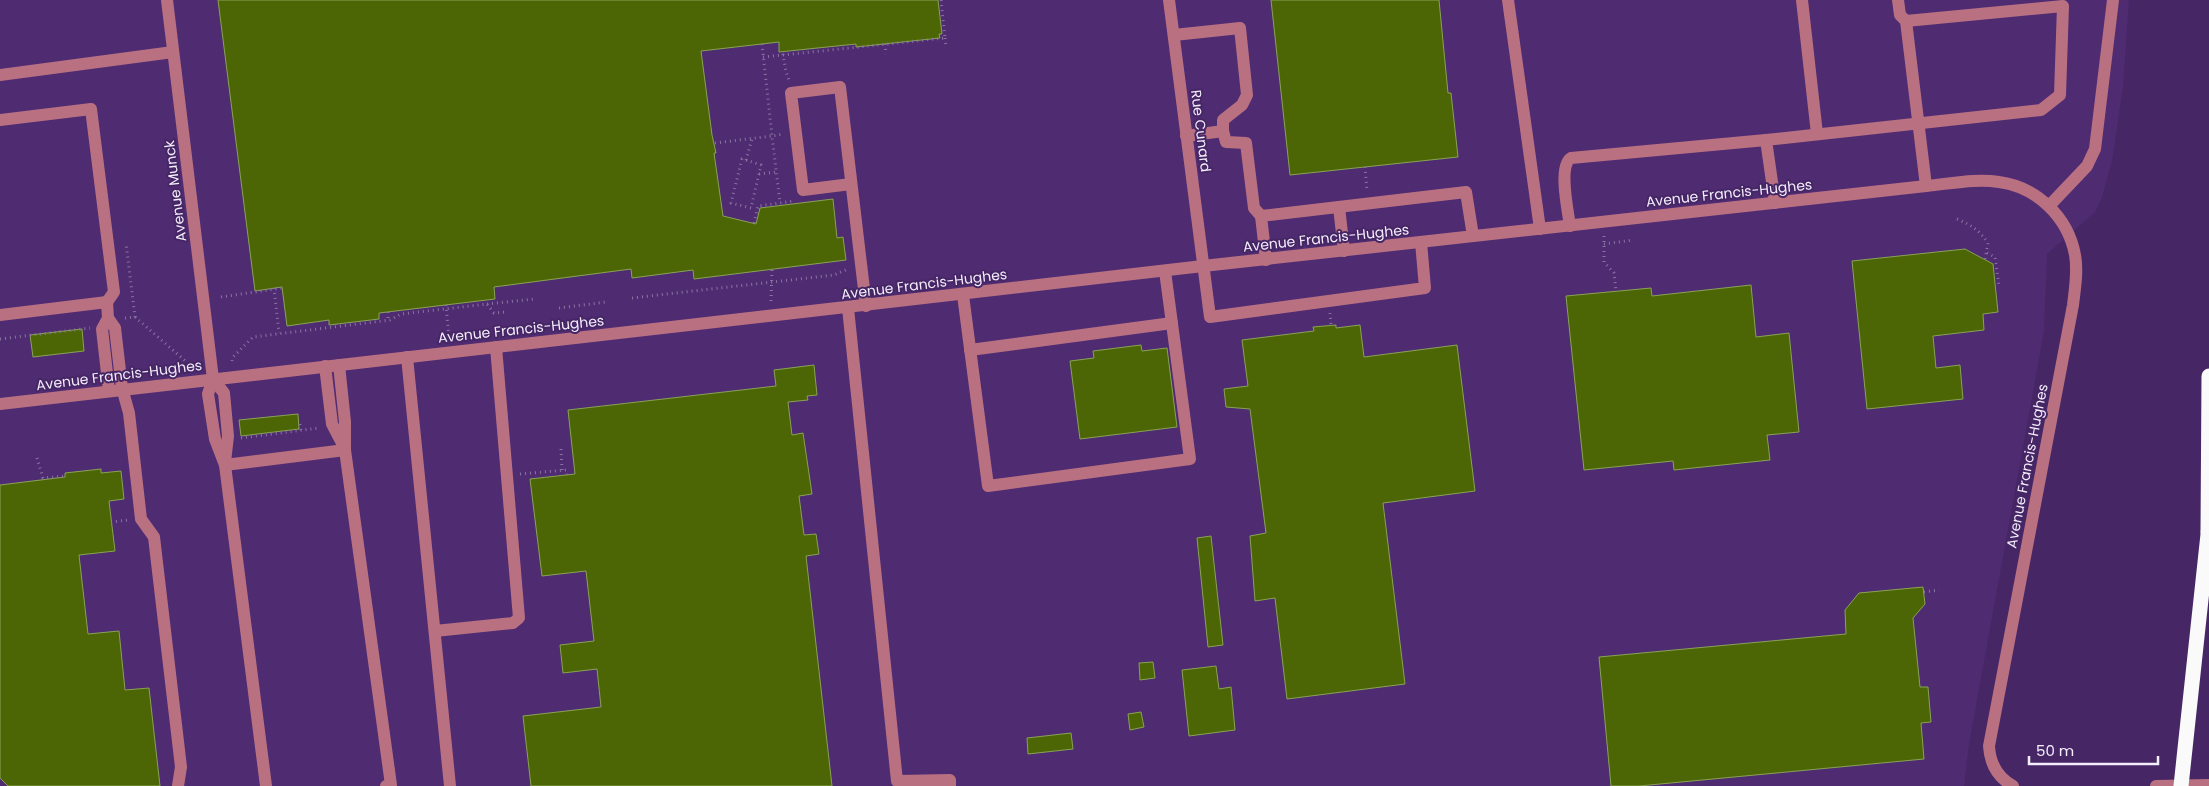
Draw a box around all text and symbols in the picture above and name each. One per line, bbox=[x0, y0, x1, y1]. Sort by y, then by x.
street label: Rue Cunard bbox=[1186, 89, 1216, 173]
street label: Avenue Munck bbox=[159, 138, 191, 243]
street label: Avenue Francis-Hughes bbox=[1645, 174, 1813, 212]
street label: Avenue Francis-Hughes bbox=[1242, 219, 1410, 257]
street label: Avenue Francis-Hughes bbox=[840, 264, 1008, 304]
street label: Avenue Francis-Hughes bbox=[437, 310, 605, 348]
street label: Avenue Francis-Hughes bbox=[35, 355, 203, 395]
street label: Avenue Francis-Hughes bbox=[2001, 382, 2053, 550]
scale bar bbox=[2029, 734, 2158, 766]
text: 50 m bbox=[2036, 740, 2074, 761]

